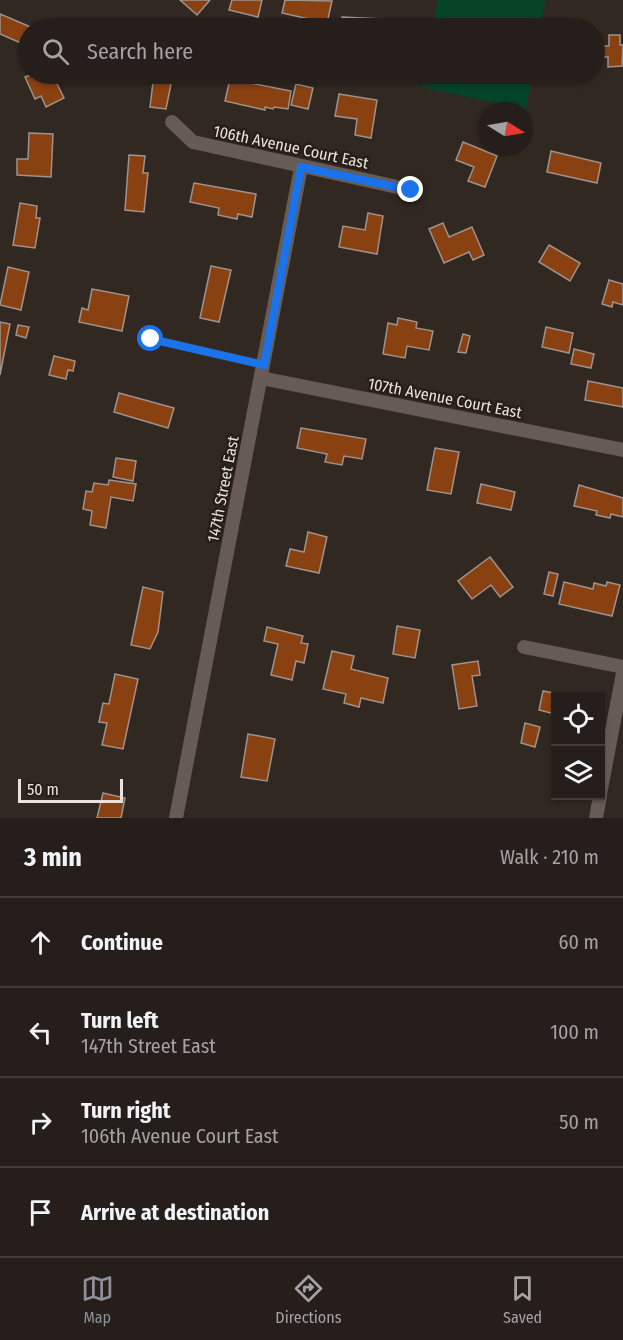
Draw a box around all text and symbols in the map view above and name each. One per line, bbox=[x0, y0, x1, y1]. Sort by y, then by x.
search box bbox=[18, 18, 605, 84]
icon: search bbox=[39, 35, 72, 68]
text: Search here bbox=[87, 38, 193, 65]
north arrow bbox=[479, 102, 533, 156]
street label: 106th Avenue Court East bbox=[212, 121, 371, 173]
route end bbox=[397, 176, 423, 202]
route start bbox=[137, 325, 163, 351]
street label: 107th Avenue Court East bbox=[366, 374, 524, 422]
street label: 147th Street East bbox=[203, 434, 243, 544]
map controls bbox=[551, 692, 605, 800]
button: locate bbox=[551, 692, 605, 746]
button: layers bbox=[551, 746, 605, 800]
scale bar bbox=[18, 776, 123, 804]
text: 50 m bbox=[27, 780, 59, 799]
text: 3 min bbox=[24, 842, 82, 873]
text: Walk · 210 m bbox=[500, 845, 599, 869]
icon: ahead bbox=[24, 926, 57, 959]
text: Continue bbox=[81, 929, 163, 956]
text: 60 m bbox=[559, 930, 599, 954]
text: Turn left bbox=[81, 1007, 159, 1034]
icon: left bbox=[24, 1016, 57, 1049]
text: 100 m bbox=[550, 1020, 599, 1044]
text: 147th Street East bbox=[81, 1034, 216, 1058]
text: Turn right bbox=[81, 1097, 170, 1124]
icon: right bbox=[24, 1106, 57, 1139]
text: 50 m bbox=[559, 1110, 599, 1134]
text: 106th Avenue Court East bbox=[81, 1124, 279, 1148]
icon: arrive bbox=[24, 1196, 57, 1229]
text: Arrive at destination bbox=[81, 1199, 269, 1226]
tab: Map bbox=[81, 1272, 114, 1327]
tab: Directions bbox=[275, 1272, 342, 1327]
tab: Saved bbox=[503, 1272, 542, 1327]

